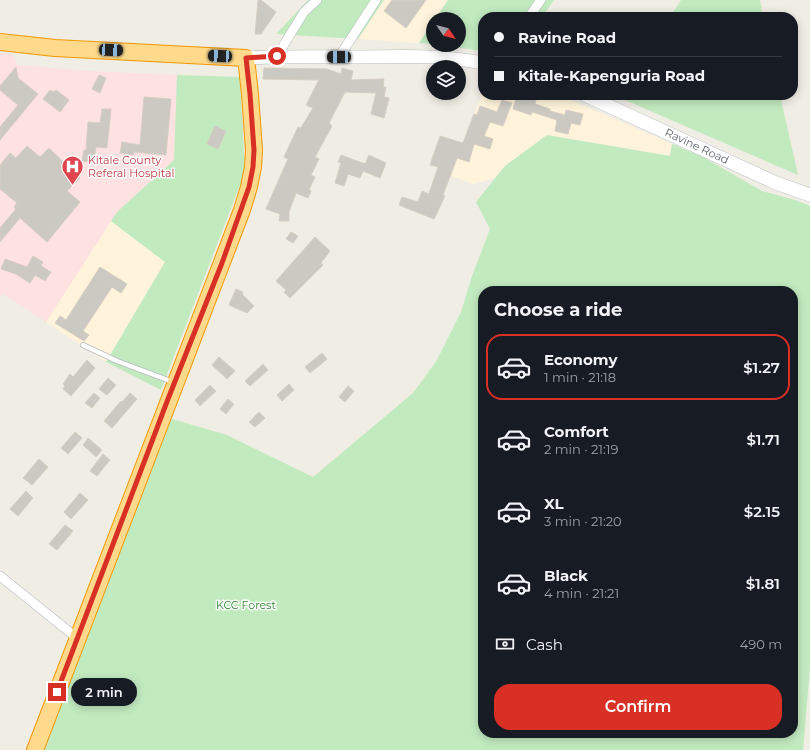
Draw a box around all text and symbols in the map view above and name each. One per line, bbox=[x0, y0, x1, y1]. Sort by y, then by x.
north arrow bbox=[426, 12, 466, 52]
map controls bbox=[426, 12, 466, 100]
text: Ravine Road bbox=[518, 28, 616, 47]
car bbox=[99, 43, 123, 57]
route start bbox=[268, 47, 286, 65]
car bbox=[208, 49, 232, 63]
car bbox=[327, 51, 351, 63]
button: layers bbox=[426, 60, 466, 100]
text: Kitale-Kapenguria Road bbox=[518, 66, 705, 85]
street label: Ravine Road bbox=[663, 125, 731, 167]
hospital icon: Kitale County Referal Hospital bbox=[60, 153, 86, 186]
place label: Kitale County Referal Hospital bbox=[88, 153, 174, 180]
text: Choose a ride bbox=[494, 299, 622, 321]
icon: car bbox=[496, 349, 532, 385]
text: Economy bbox=[544, 350, 617, 369]
text: $1.27 bbox=[743, 358, 780, 377]
text: 1 min · 21:18 bbox=[544, 369, 616, 385]
icon: car bbox=[496, 421, 532, 457]
text: Comfort bbox=[544, 422, 609, 441]
text: $1.71 bbox=[747, 430, 780, 449]
text: 2 min · 21:19 bbox=[544, 441, 618, 457]
icon: car bbox=[496, 493, 532, 529]
text: XL bbox=[544, 494, 563, 513]
text: $2.15 bbox=[744, 502, 780, 521]
text: 3 min · 21:20 bbox=[544, 513, 622, 529]
icon: car bbox=[496, 565, 532, 601]
text: Black bbox=[544, 566, 588, 585]
text: $1.81 bbox=[746, 574, 780, 593]
text: 4 min · 21:21 bbox=[544, 585, 619, 601]
park label: KCC Forest bbox=[216, 598, 276, 612]
icon: cash bbox=[494, 633, 516, 655]
text: Cash bbox=[526, 635, 563, 654]
text: 490 m bbox=[740, 636, 782, 652]
callout: 2 min bbox=[71, 678, 137, 706]
route end bbox=[48, 683, 66, 701]
text: 2 min bbox=[85, 684, 123, 700]
button: Confirm bbox=[494, 684, 782, 730]

